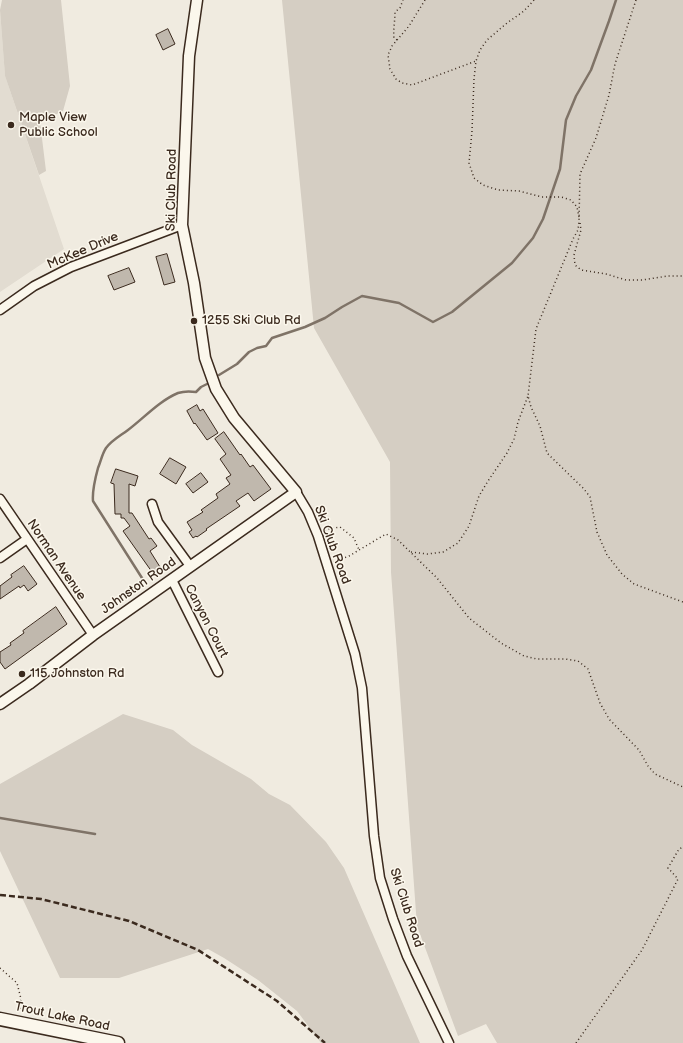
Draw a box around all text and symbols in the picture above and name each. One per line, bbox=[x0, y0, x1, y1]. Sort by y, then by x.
place label: Maple View Public School bbox=[19, 110, 98, 141]
marker: Maple View Public School bbox=[6, 120, 16, 130]
street label: Ski Club Road bbox=[163, 149, 181, 231]
street label: McKee Drive bbox=[45, 229, 121, 273]
place label: 1255 Ski Club Rd bbox=[202, 313, 301, 329]
marker: 1255 Ski Club Rd bbox=[189, 316, 199, 326]
street label: Ski Club Road bbox=[311, 504, 353, 586]
street label: Norman Avenue bbox=[23, 516, 89, 604]
street label: Johnston Road bbox=[98, 554, 180, 618]
street label: Canyon Court bbox=[181, 582, 231, 660]
place label: 115 Johnston Rd bbox=[30, 666, 124, 682]
marker: 115 Johnston Rd bbox=[17, 669, 27, 679]
street label: Ski Club Road bbox=[386, 866, 426, 950]
street label: Trout Lake Road bbox=[13, 999, 111, 1035]

